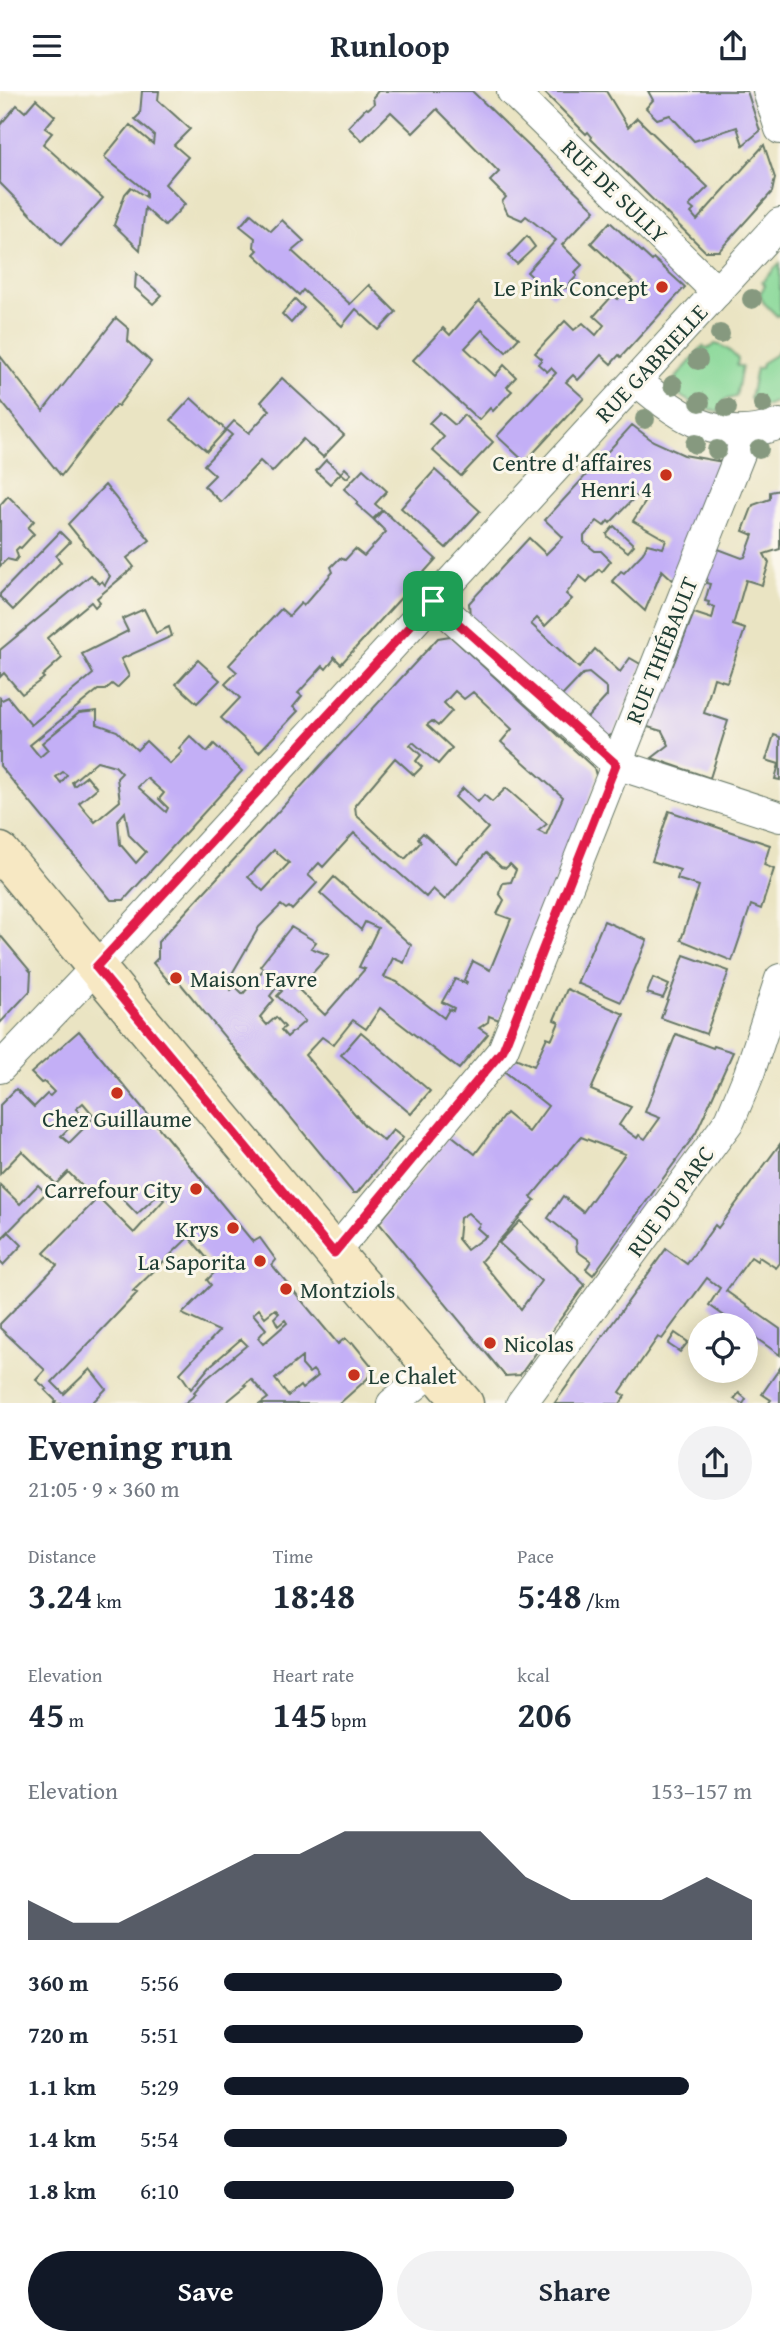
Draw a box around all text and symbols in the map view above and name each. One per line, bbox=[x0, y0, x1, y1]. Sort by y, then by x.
text: Runloop bbox=[330, 22, 450, 69]
icon: menu bbox=[28, 27, 66, 65]
icon: share bbox=[714, 27, 752, 65]
street label: RUE DE SULLY bbox=[554, 132, 676, 251]
place label: Le Pink Concept bbox=[494, 271, 648, 304]
marker: Le Pink Concept bbox=[654, 279, 670, 295]
street label: RUE GABRIELLE bbox=[587, 296, 715, 430]
place label: Centre d'affaires Henri 4 bbox=[492, 446, 652, 505]
marker: Centre d'affaires Henri 4 bbox=[658, 467, 674, 483]
pin bbox=[403, 571, 463, 631]
street label: RUE THIÉBAULT bbox=[617, 571, 706, 728]
icon: arrive bbox=[414, 582, 452, 620]
place label: Maison Favre bbox=[190, 962, 317, 995]
marker: Maison Favre bbox=[168, 970, 184, 986]
marker: Chez Guillaume bbox=[109, 1085, 125, 1101]
place label: Chez Guillaume bbox=[42, 1102, 192, 1135]
street label: RUE DU PARC bbox=[618, 1139, 722, 1263]
place label: Carrefour City bbox=[45, 1173, 183, 1206]
marker: Carrefour City bbox=[188, 1181, 204, 1197]
place label: Krys bbox=[175, 1212, 219, 1245]
marker: Krys bbox=[225, 1220, 241, 1236]
place label: La Saporita bbox=[138, 1245, 246, 1278]
marker: La Saporita bbox=[252, 1253, 268, 1269]
place label: Montziols bbox=[300, 1273, 395, 1306]
marker: Montziols bbox=[278, 1281, 294, 1297]
map controls bbox=[688, 1313, 758, 1383]
button: locate bbox=[688, 1313, 758, 1383]
place label: Nicolas bbox=[504, 1327, 574, 1360]
marker: Nicolas bbox=[482, 1335, 498, 1351]
place label: Le Chalet bbox=[368, 1359, 457, 1392]
marker: Le Chalet bbox=[346, 1367, 362, 1383]
text: Evening run bbox=[28, 1418, 232, 1474]
button: share bbox=[678, 1426, 752, 1500]
text: 21:05 · 9 × 360 m bbox=[28, 1472, 180, 1505]
text: Distance bbox=[28, 1542, 96, 1570]
text: Time bbox=[273, 1542, 313, 1570]
text: Pace bbox=[517, 1542, 554, 1570]
text: 3.24 bbox=[28, 1570, 92, 1621]
text: 18:48 bbox=[273, 1570, 355, 1621]
text: 5:48 bbox=[517, 1570, 582, 1621]
text: km bbox=[92, 1587, 122, 1615]
text: /km bbox=[582, 1587, 620, 1615]
text: Elevation bbox=[28, 1661, 102, 1689]
text: Heart rate bbox=[273, 1661, 354, 1689]
text: kcal bbox=[517, 1661, 550, 1689]
text: 45 bbox=[28, 1689, 64, 1740]
text: 145 bbox=[273, 1689, 327, 1740]
text: 206 bbox=[517, 1689, 572, 1740]
text: m bbox=[64, 1706, 84, 1734]
text: bpm bbox=[327, 1706, 367, 1734]
text: Elevation bbox=[28, 1774, 118, 1807]
text: 153–157 m bbox=[651, 1774, 752, 1807]
text: 360 m bbox=[28, 1966, 89, 1999]
text: 5:56 bbox=[140, 1966, 179, 1999]
text: 720 m bbox=[28, 2018, 89, 2051]
text: 5:51 bbox=[140, 2018, 179, 2051]
text: 1.1 km bbox=[28, 2070, 96, 2103]
text: 5:29 bbox=[140, 2070, 179, 2103]
text: 1.4 km bbox=[28, 2122, 96, 2155]
text: 5:54 bbox=[140, 2122, 179, 2155]
text: 1.8 km bbox=[28, 2174, 96, 2207]
text: 6:10 bbox=[140, 2174, 179, 2207]
button: Save bbox=[28, 2251, 383, 2331]
button: Share bbox=[397, 2251, 752, 2331]

